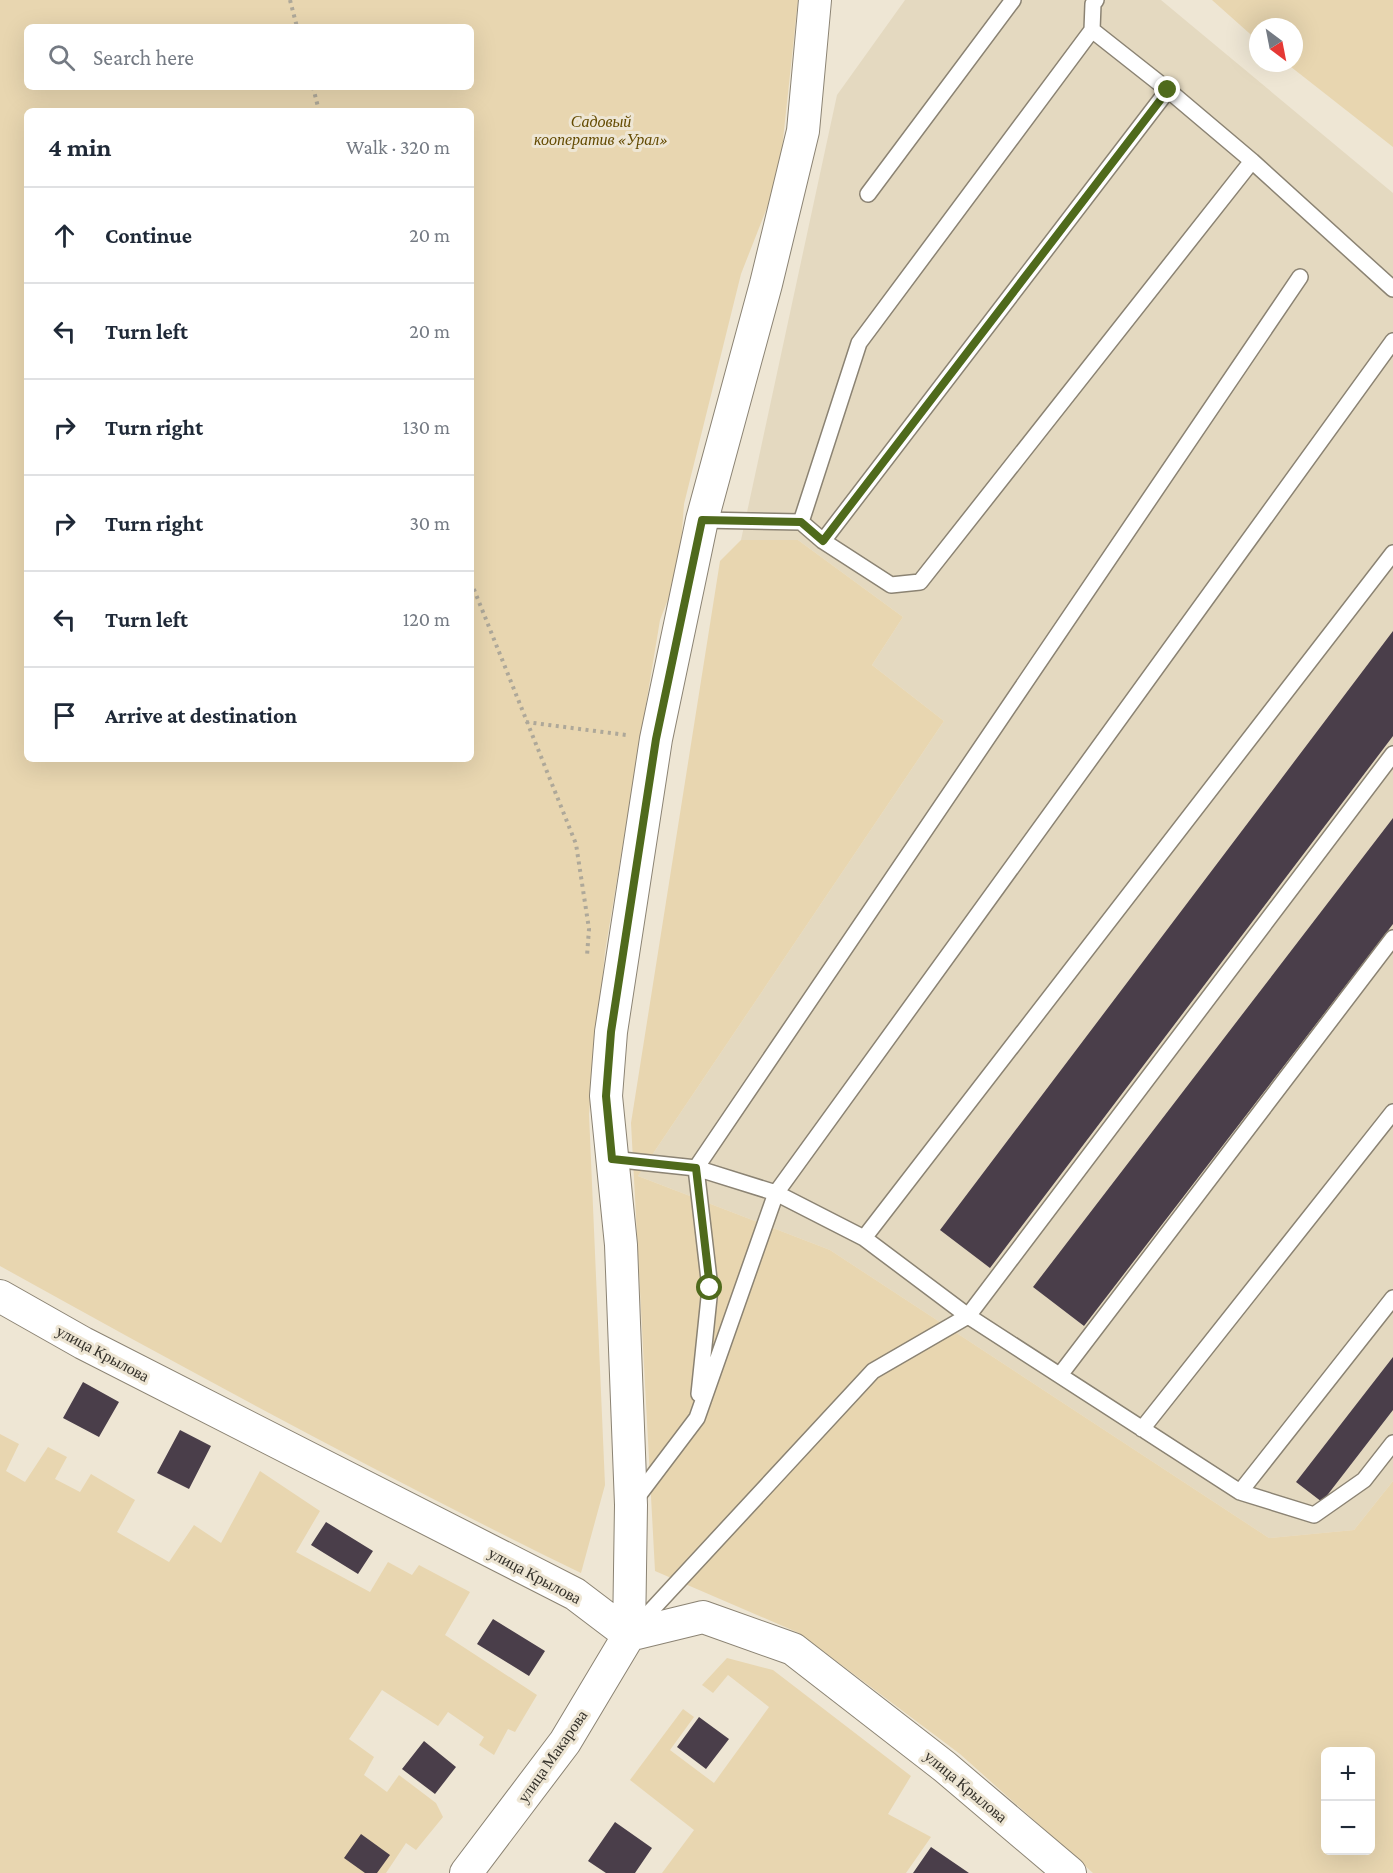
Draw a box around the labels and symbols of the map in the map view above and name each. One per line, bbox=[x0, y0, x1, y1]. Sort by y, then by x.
north arrow bbox=[1249, 18, 1303, 72]
route end bbox=[1154, 76, 1180, 102]
park label: Садовый кооператив «Урал» bbox=[534, 113, 668, 149]
route start bbox=[696, 1274, 722, 1300]
street label: улица Крылова bbox=[53, 1322, 152, 1386]
street label: улица Крылова bbox=[485, 1544, 584, 1608]
street label: улица Макарова bbox=[514, 1707, 591, 1806]
street label: улица Крылова bbox=[920, 1747, 1010, 1827]

